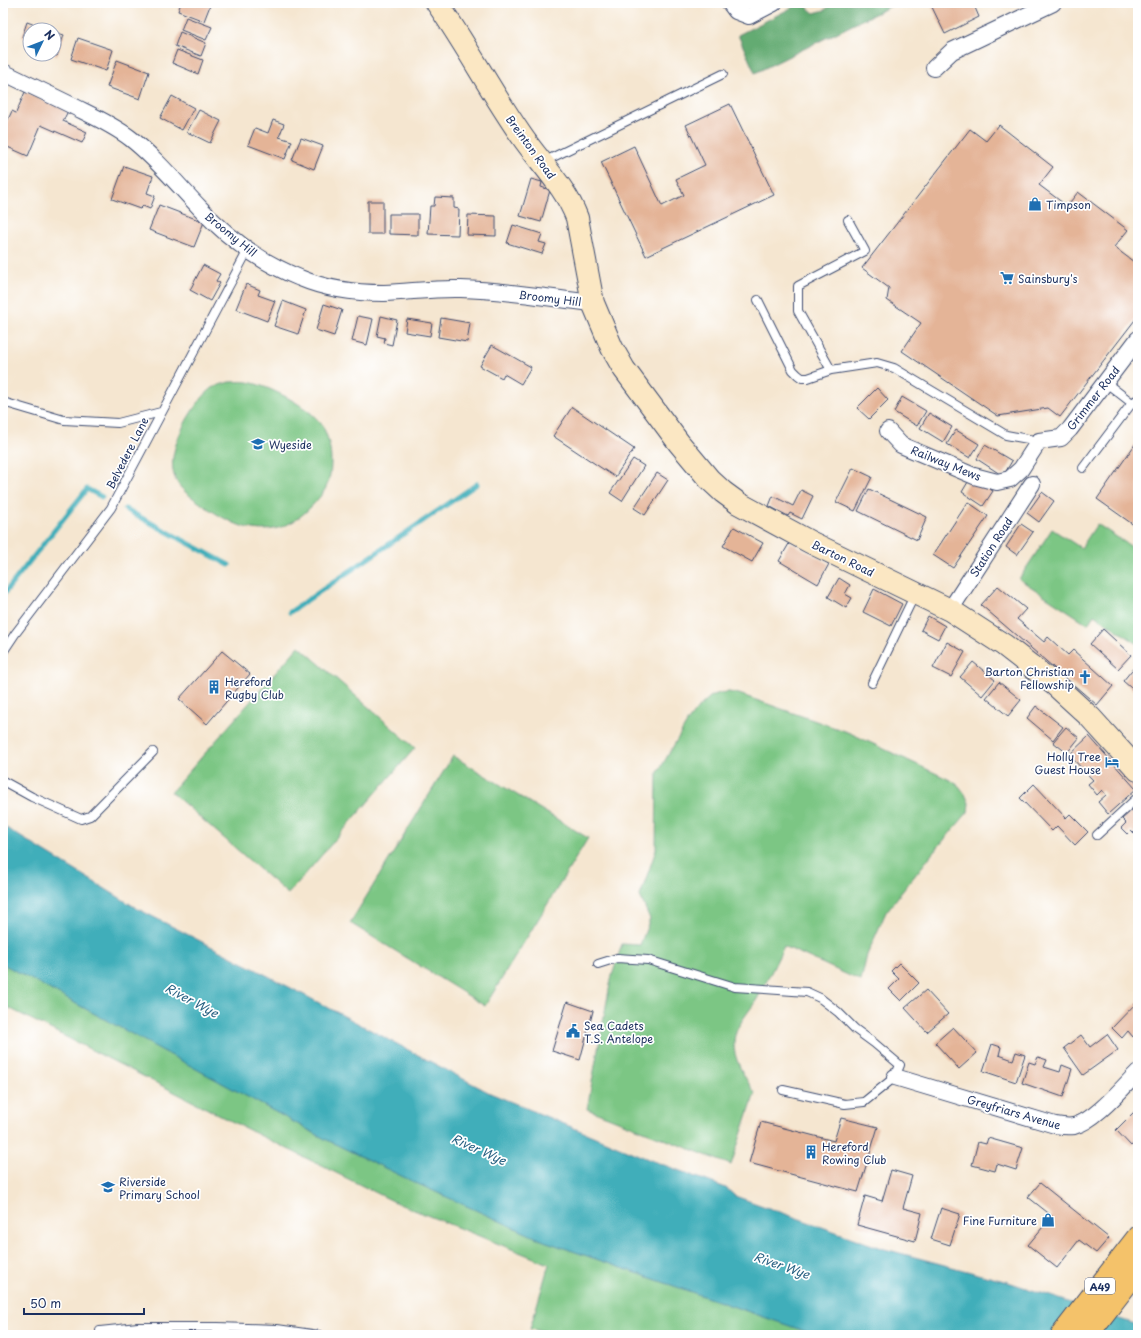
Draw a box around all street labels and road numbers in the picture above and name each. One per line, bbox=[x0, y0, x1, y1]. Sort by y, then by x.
street label: Breinton Road bbox=[502, 112, 560, 182]
street label: Broomy Hill bbox=[201, 208, 261, 260]
street label: Broomy Hill bbox=[518, 286, 582, 310]
street label: Grimmer Road bbox=[1062, 362, 1124, 434]
street label: Belvedere Lane bbox=[102, 414, 153, 492]
street label: Railway Mews bbox=[908, 441, 984, 485]
street label: Station Road bbox=[965, 514, 1017, 580]
street label: Barton Road bbox=[809, 535, 877, 581]
street label: Greyfriars Avenue bbox=[965, 1091, 1063, 1133]
road number: A49 bbox=[1085, 1278, 1115, 1294]

